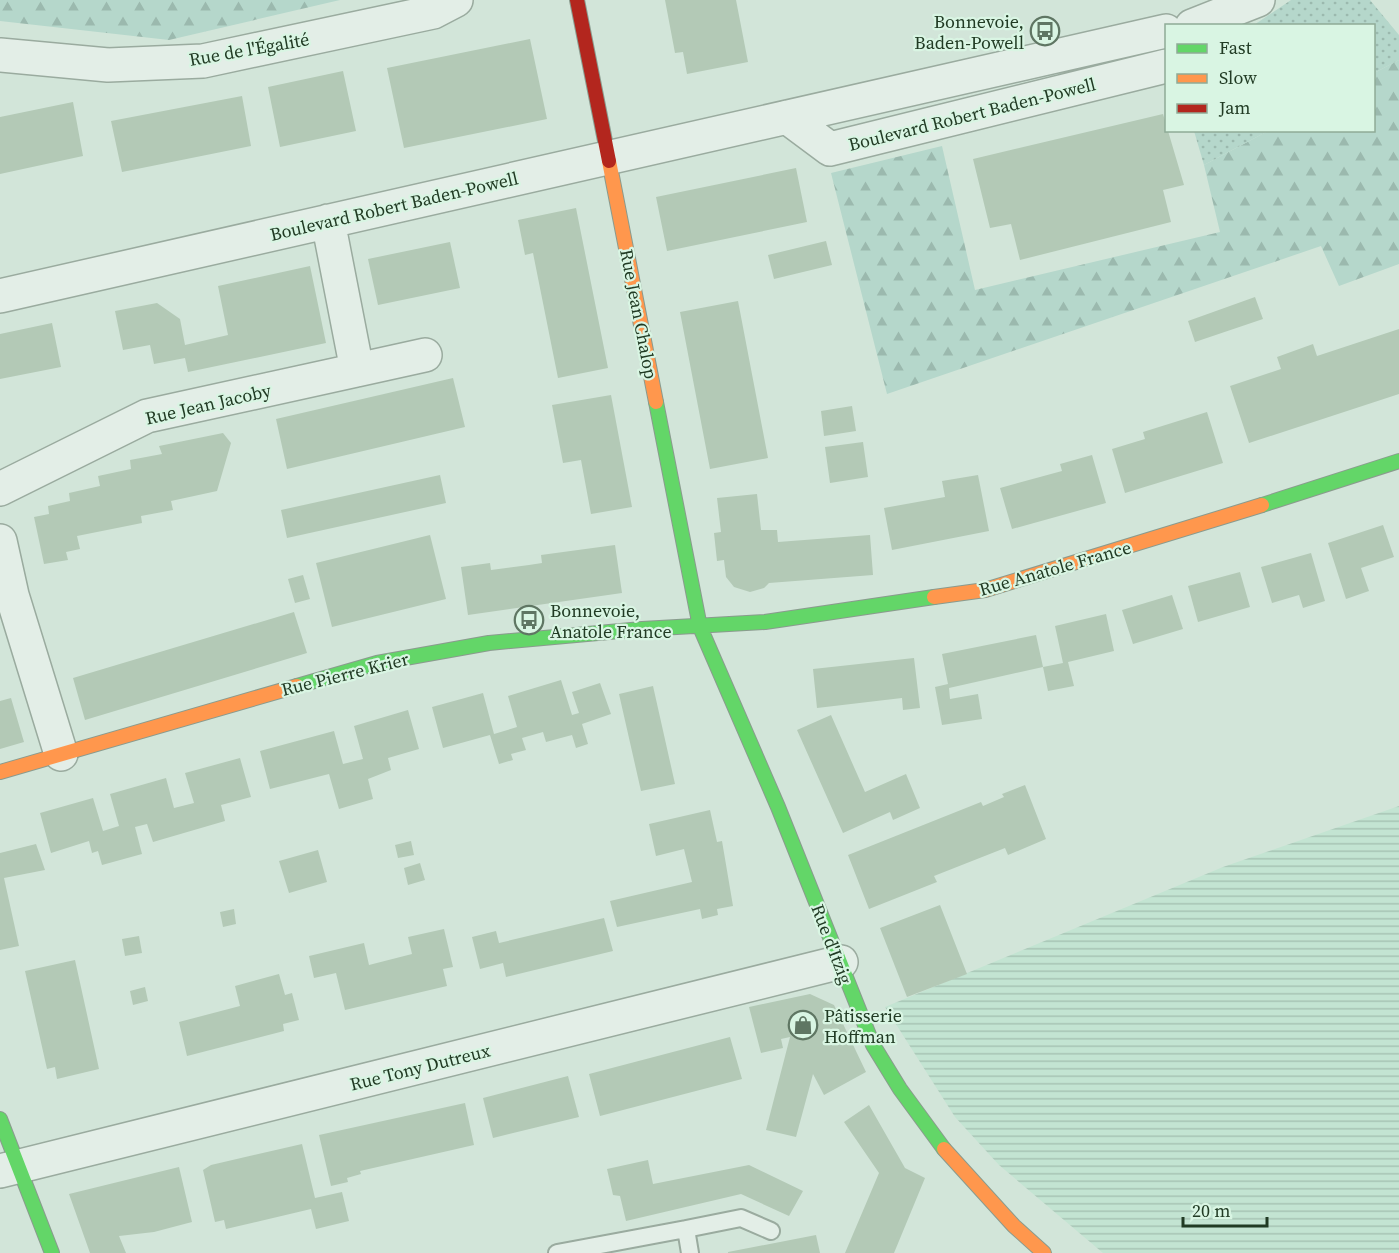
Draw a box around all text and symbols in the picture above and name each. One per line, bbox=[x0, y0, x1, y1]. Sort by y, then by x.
place label: Bonnevoie, Baden-Powell bbox=[914, 9, 1024, 55]
bus stop icon: Bonnevoie, Baden-Powell bbox=[1029, 15, 1061, 47]
legend bbox=[1165, 24, 1375, 132]
street label: Rue de l'Égalité bbox=[187, 26, 311, 72]
text: Fast bbox=[1219, 35, 1252, 60]
text: Slow bbox=[1219, 65, 1257, 90]
street label: Boulevard Robert Baden-Powell bbox=[846, 71, 1098, 157]
text: Jam bbox=[1218, 95, 1251, 120]
street label: Boulevard Robert Baden-Powell bbox=[267, 165, 521, 247]
street label: Rue Jean Chalop bbox=[614, 247, 664, 381]
street label: Rue Jean Jacoby bbox=[143, 377, 274, 431]
street label: Rue Anatole France bbox=[976, 534, 1134, 602]
place label: Bonnevoie, Anatole France bbox=[550, 598, 672, 644]
bus stop icon: Bonnevoie, Anatole France bbox=[513, 604, 545, 636]
street label: Rue Pierre Krier bbox=[279, 646, 412, 702]
street label: Rue d'Itzig bbox=[805, 900, 859, 988]
place label: Pâtisserie Hoffman bbox=[824, 1003, 902, 1049]
shop icon: Pâtisserie Hoffman bbox=[787, 1009, 819, 1041]
street label: Rue Tony Dutreux bbox=[347, 1037, 493, 1097]
scale bar bbox=[1183, 1190, 1267, 1228]
text: 20 m bbox=[1192, 1198, 1230, 1223]

